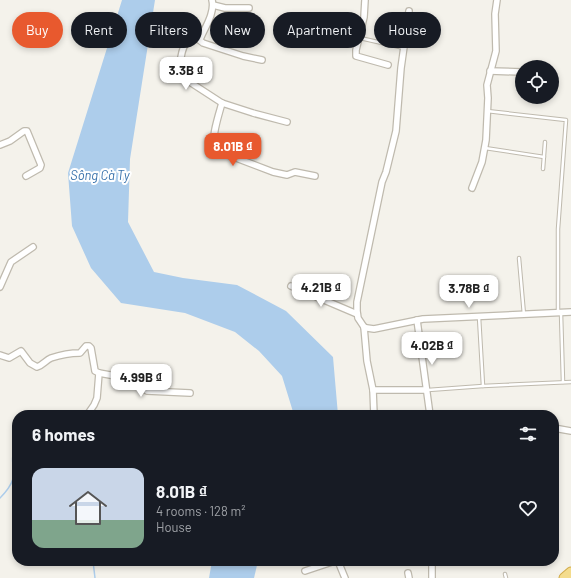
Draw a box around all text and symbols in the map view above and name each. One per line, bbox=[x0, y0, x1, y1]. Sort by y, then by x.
chip: Buy bbox=[12, 12, 63, 48]
chip: Rent bbox=[71, 12, 127, 48]
chip: Filters bbox=[135, 12, 202, 48]
chip: New bbox=[210, 12, 265, 48]
chip: Apartment bbox=[273, 12, 366, 48]
chip: House bbox=[374, 12, 441, 48]
pin: 3.3B ₫ bbox=[153, 57, 219, 91]
map controls bbox=[515, 60, 559, 104]
button: locate bbox=[515, 60, 559, 104]
text: 3.3B ₫ bbox=[169, 62, 203, 78]
pin: 8.01B ₫ bbox=[196, 133, 270, 167]
text: 8.01B ₫ bbox=[213, 138, 253, 154]
water label: Sông Cà Ty bbox=[70, 167, 131, 183]
pin: 4.21B ₫ bbox=[284, 274, 358, 308]
pin: 3.78B ₫ bbox=[432, 275, 506, 309]
text: 4.21B ₫ bbox=[301, 279, 341, 295]
text: 3.78B ₫ bbox=[448, 280, 490, 296]
pin: 4.02B ₫ bbox=[395, 332, 469, 366]
text: 4.02B ₫ bbox=[410, 337, 454, 353]
pin: 4.99B ₫ bbox=[104, 364, 178, 398]
text: 4.99B ₫ bbox=[120, 369, 162, 385]
icon: filters bbox=[517, 423, 539, 445]
text: 6 homes bbox=[32, 424, 95, 444]
text: 8.01B ₫ bbox=[156, 481, 208, 501]
icon: home bbox=[64, 484, 112, 532]
icon: heart bbox=[517, 497, 539, 519]
text: 4 rooms · 128 m² bbox=[156, 503, 245, 519]
text: House bbox=[156, 519, 192, 535]

